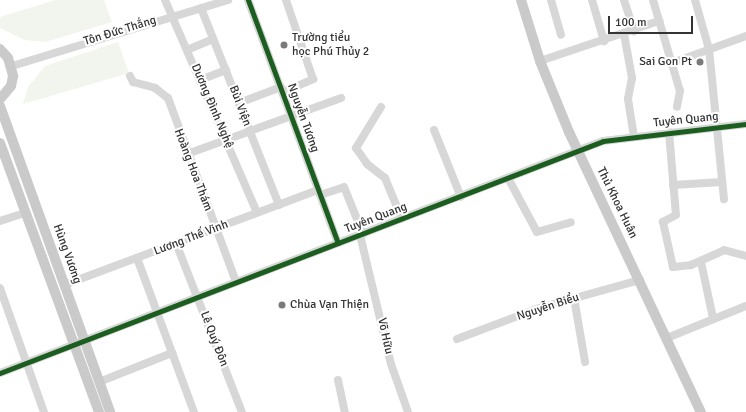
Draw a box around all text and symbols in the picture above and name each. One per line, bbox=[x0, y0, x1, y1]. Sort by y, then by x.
scale bar bbox=[610, 8, 695, 34]
street label: Tôn Đức Thắng bbox=[82, 13, 158, 49]
text: 100 m bbox=[615, 15, 647, 30]
place label: Trường tiểu học Phú Thủy 2 bbox=[292, 31, 369, 59]
marker: Trường tiểu học Phú Thủy 2 bbox=[279, 40, 289, 50]
place label: Sai Gon Pt bbox=[639, 55, 692, 69]
marker: Sai Gon Pt bbox=[695, 57, 705, 67]
street label: Dương Đình Nghệ bbox=[188, 62, 236, 150]
street label: Nguyễn Tương bbox=[284, 82, 322, 154]
street label: Bùi Viện bbox=[226, 84, 254, 128]
street label: Tuyên Quang bbox=[653, 109, 719, 131]
street label: Hoàng Hoa Thám bbox=[171, 127, 215, 213]
street label: Thủ Khoa Huân bbox=[594, 165, 640, 241]
street label: Tuyên Quang bbox=[343, 200, 409, 236]
street label: Lương Thế Vinh bbox=[152, 217, 230, 259]
street label: Hùng Vương bbox=[50, 222, 84, 286]
street label: Nguyễn Biểu bbox=[515, 290, 581, 324]
place label: Chùa Vạn Thiện bbox=[290, 298, 369, 312]
marker: Chùa Vạn Thiện bbox=[277, 300, 287, 310]
street label: Lê Quý Đôn bbox=[197, 309, 231, 369]
street label: Võ Hữu bbox=[374, 317, 396, 355]

